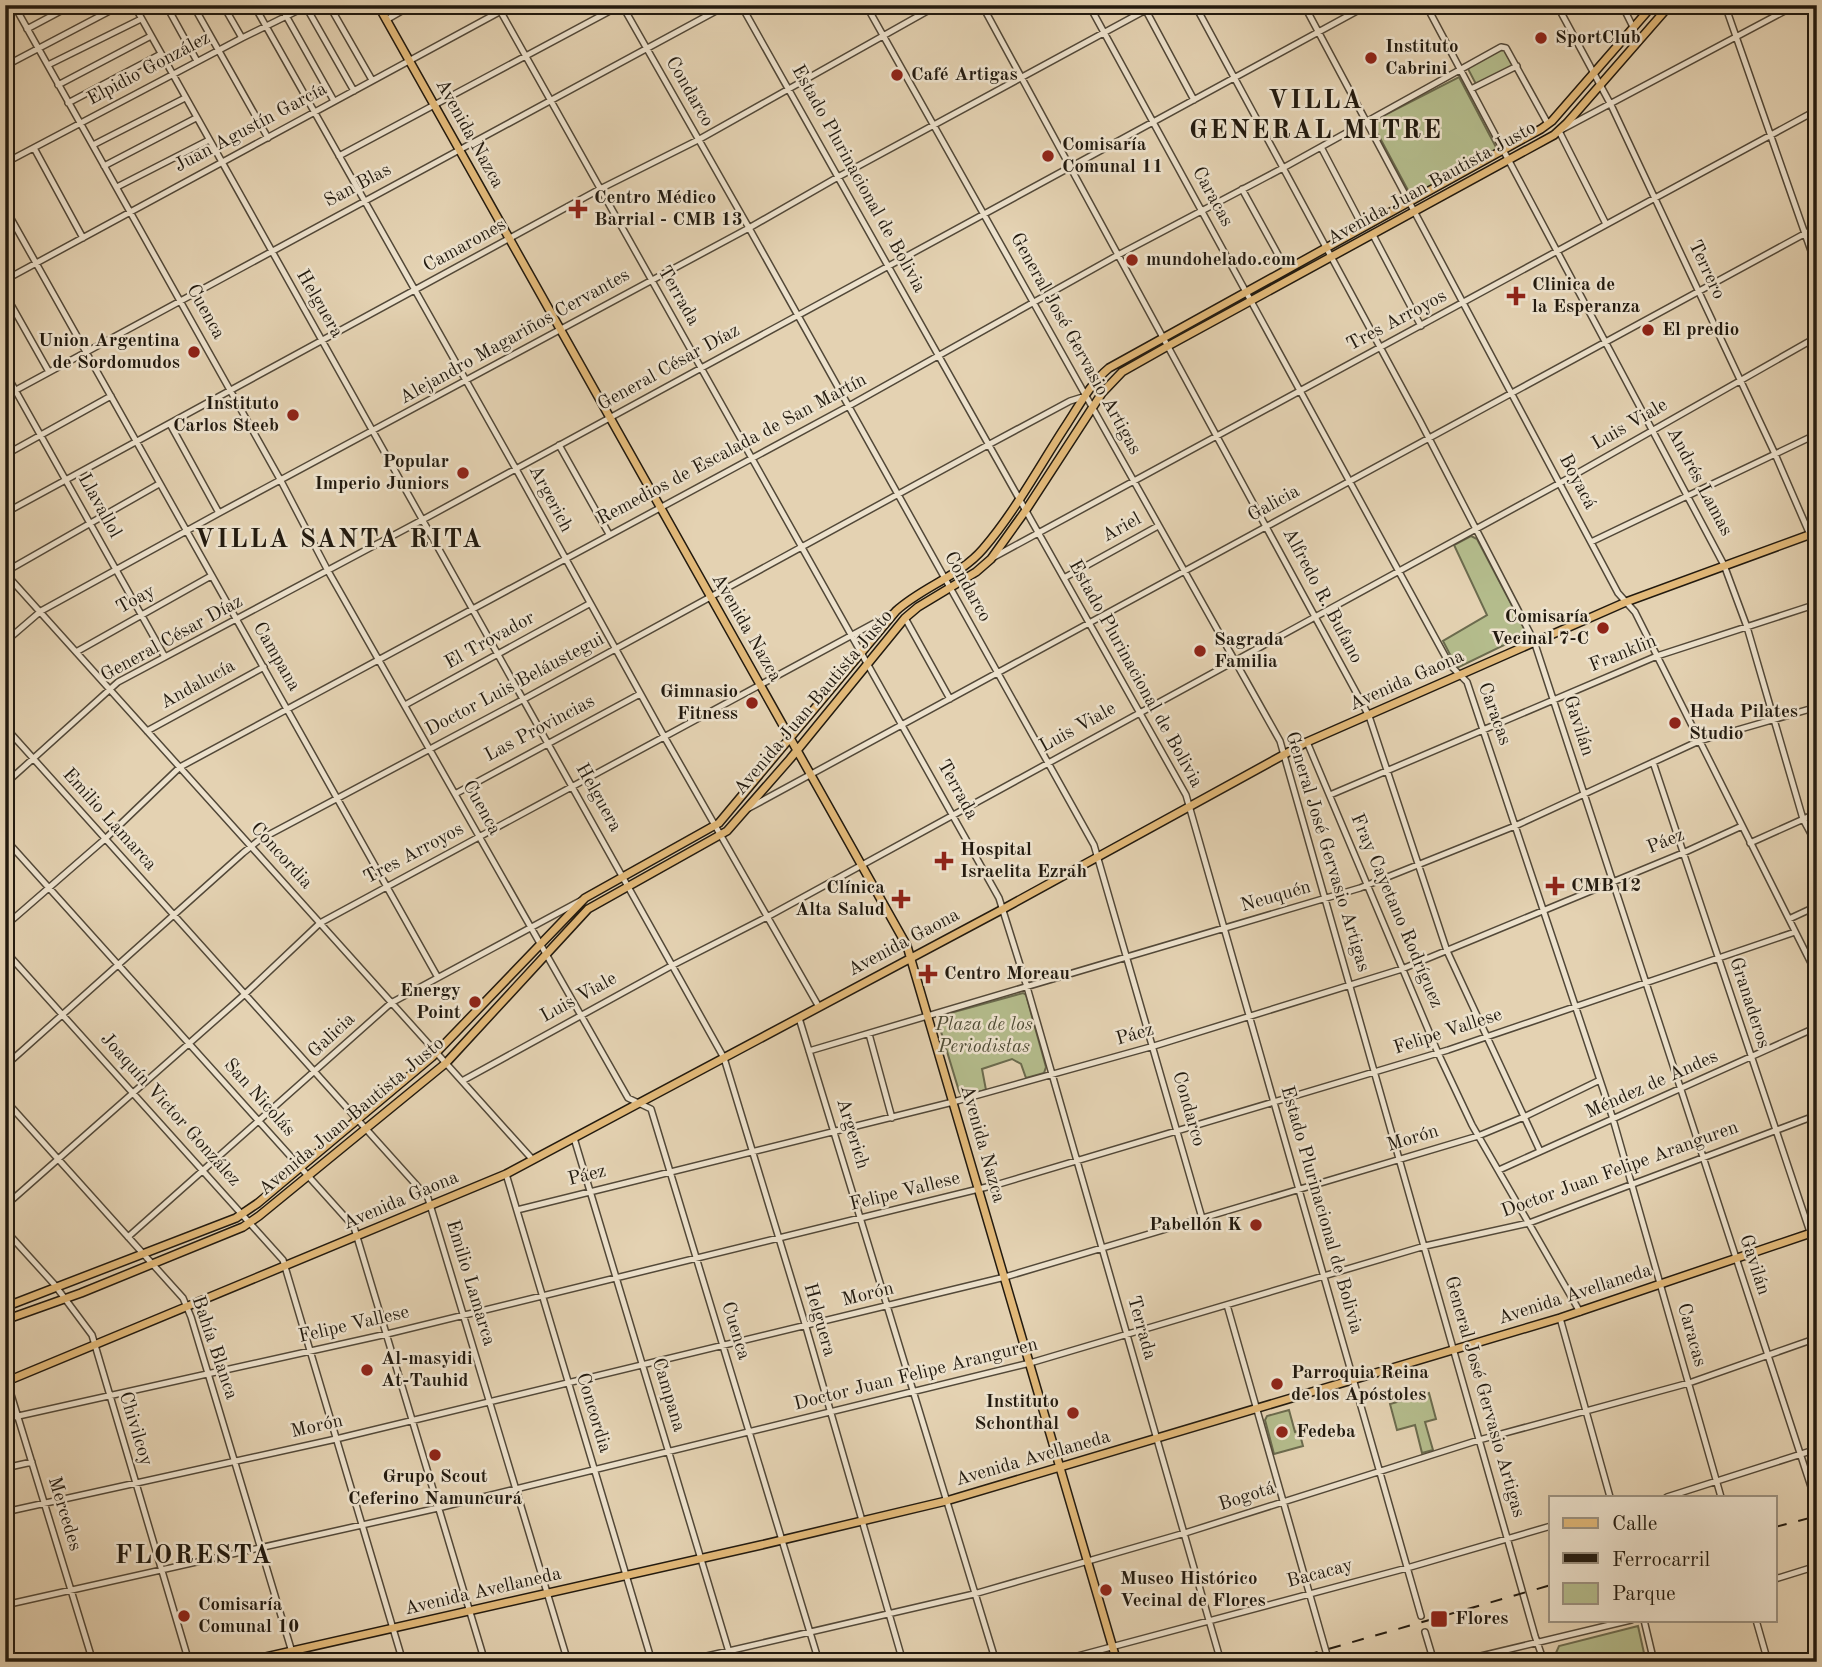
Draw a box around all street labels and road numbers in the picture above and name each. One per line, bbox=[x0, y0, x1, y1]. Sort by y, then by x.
street label: Elpidio González bbox=[84, 29, 214, 109]
street label: Condarco bbox=[661, 54, 717, 130]
street label: Estado Plurinacional de Bolivia bbox=[787, 62, 929, 297]
street label: Avenida Nazca bbox=[431, 76, 507, 192]
street label: Juan Agustín García bbox=[172, 80, 331, 176]
street label: Avenida Juan Bautista Justo bbox=[1324, 119, 1540, 249]
street label: San Blas bbox=[321, 161, 395, 211]
street label: Caracas bbox=[1188, 164, 1236, 230]
street label: Camarones bbox=[421, 216, 509, 276]
street label: General José Gervasio Artigas bbox=[1006, 230, 1144, 458]
street label: Terrero bbox=[1684, 238, 1728, 302]
street label: Terrada bbox=[653, 263, 703, 330]
street label: Alejandro Magariños Cervantes bbox=[397, 266, 633, 408]
street label: Helguera bbox=[292, 267, 346, 342]
street label: Cuenca bbox=[182, 281, 228, 343]
street label: Tres Arroyos bbox=[1344, 287, 1450, 355]
street label: General César Díaz bbox=[595, 321, 743, 415]
street label: Remedios de Escalada de San Martín bbox=[594, 371, 870, 529]
street label: Luis Viale bbox=[1589, 396, 1671, 454]
street label: Andrés Lamas bbox=[1663, 425, 1735, 539]
street label: Boyacá bbox=[1555, 451, 1600, 513]
street label: Argerich bbox=[525, 462, 575, 536]
street label: Llavallol bbox=[74, 471, 124, 541]
street label: Galicia bbox=[1245, 482, 1304, 526]
street label: Ariel bbox=[1099, 510, 1145, 546]
street label: Alfredo R. Bufano bbox=[1278, 525, 1366, 667]
street label: Condarco bbox=[940, 549, 994, 625]
street label: Estado Plurinacional de Bolivia bbox=[1064, 557, 1206, 792]
street label: Avenida Nazca bbox=[707, 571, 785, 686]
street label: Toay bbox=[114, 582, 158, 618]
street label: General César Díaz bbox=[98, 592, 246, 686]
street label: Avenida Juan Bautista Justo bbox=[731, 607, 897, 799]
street label: El Trovador bbox=[442, 608, 538, 673]
street label: Campana bbox=[249, 619, 304, 695]
street label: Doctor Luis Beláustegui bbox=[423, 630, 607, 740]
street label: Franklin bbox=[1587, 632, 1659, 676]
street label: Avenida Gaona bbox=[1347, 647, 1468, 715]
street label: Andalucía bbox=[157, 656, 239, 713]
street label: Caracas bbox=[1474, 680, 1514, 748]
street label: Las Provincias bbox=[482, 692, 598, 766]
street label: Gavilán bbox=[1559, 693, 1597, 759]
street label: Luis Viale bbox=[1037, 699, 1119, 757]
street label: General José Gervasio Artigas bbox=[1281, 730, 1373, 974]
street label: Terrada bbox=[933, 757, 981, 824]
street label: Helguera bbox=[571, 761, 625, 836]
street label: Emilio Lamarca bbox=[58, 765, 160, 875]
street label: Cuenca bbox=[458, 777, 504, 839]
street label: Fray Cayetano Rodríguez bbox=[1346, 811, 1446, 1011]
street label: Concordia bbox=[246, 819, 316, 893]
street label: Tres Arroyos bbox=[361, 820, 467, 888]
street label: Páez bbox=[1645, 826, 1687, 858]
street label: Neuquén bbox=[1239, 878, 1313, 916]
street label: Avenida Gaona bbox=[845, 905, 963, 980]
street label: Granaderos bbox=[1725, 955, 1773, 1051]
street label: Luis Viale bbox=[538, 969, 620, 1027]
street label: Felipe Vallese bbox=[1391, 1006, 1505, 1058]
street label: Galicia bbox=[305, 1009, 359, 1062]
street label: Páez bbox=[1114, 1021, 1156, 1049]
street label: Joaquín Victor González bbox=[96, 1030, 244, 1190]
street label: Avenida Juan Bautista Justo bbox=[256, 1034, 448, 1200]
street label: Méndez de Andes bbox=[1583, 1047, 1721, 1123]
street label: San Nicolás bbox=[219, 1056, 299, 1140]
street label: Condarco bbox=[1168, 1069, 1208, 1149]
street label: Avenida Nazca bbox=[956, 1083, 1008, 1205]
street label: Estado Plurinacional de Bolivia bbox=[1276, 1084, 1366, 1337]
street label: Argerich bbox=[832, 1096, 872, 1172]
street label: Doctor Juan Felipe Aranguren bbox=[1499, 1118, 1741, 1222]
street label: Morón bbox=[1385, 1122, 1441, 1156]
street label: Páez bbox=[566, 1162, 608, 1190]
street label: Avenida Gaona bbox=[341, 1168, 462, 1234]
street label: Felipe Vallese bbox=[848, 1169, 962, 1215]
street label: Emilio Lamarca bbox=[442, 1218, 498, 1349]
street label: Gavilán bbox=[1735, 1232, 1773, 1298]
street label: Avenida Avellaneda bbox=[1496, 1261, 1655, 1329]
street label: General José Gervasio Artigas bbox=[1440, 1274, 1528, 1520]
street label: Morón bbox=[840, 1279, 896, 1311]
street label: Helguera bbox=[800, 1281, 839, 1359]
street label: Bahía Blanca bbox=[187, 1294, 241, 1403]
street label: Terrada bbox=[1123, 1294, 1159, 1363]
street label: Cuenca bbox=[717, 1300, 753, 1363]
street label: Caracas bbox=[1673, 1301, 1709, 1369]
street label: Felipe Vallese bbox=[297, 1303, 411, 1347]
street label: Doctor Juan Felipe Aranguren bbox=[792, 1335, 1040, 1415]
street label: Campana bbox=[648, 1356, 688, 1435]
street label: Concordia bbox=[572, 1371, 614, 1456]
street label: Chivilcoy bbox=[115, 1390, 155, 1468]
street label: Morón bbox=[289, 1412, 345, 1442]
street label: Avenida Avellaneda bbox=[953, 1428, 1113, 1490]
street label: Mercedes bbox=[44, 1475, 84, 1553]
street label: Bogotá bbox=[1216, 1479, 1278, 1515]
street label: Bacacay bbox=[1285, 1556, 1355, 1592]
street label: Avenida Avellaneda bbox=[403, 1565, 564, 1619]

